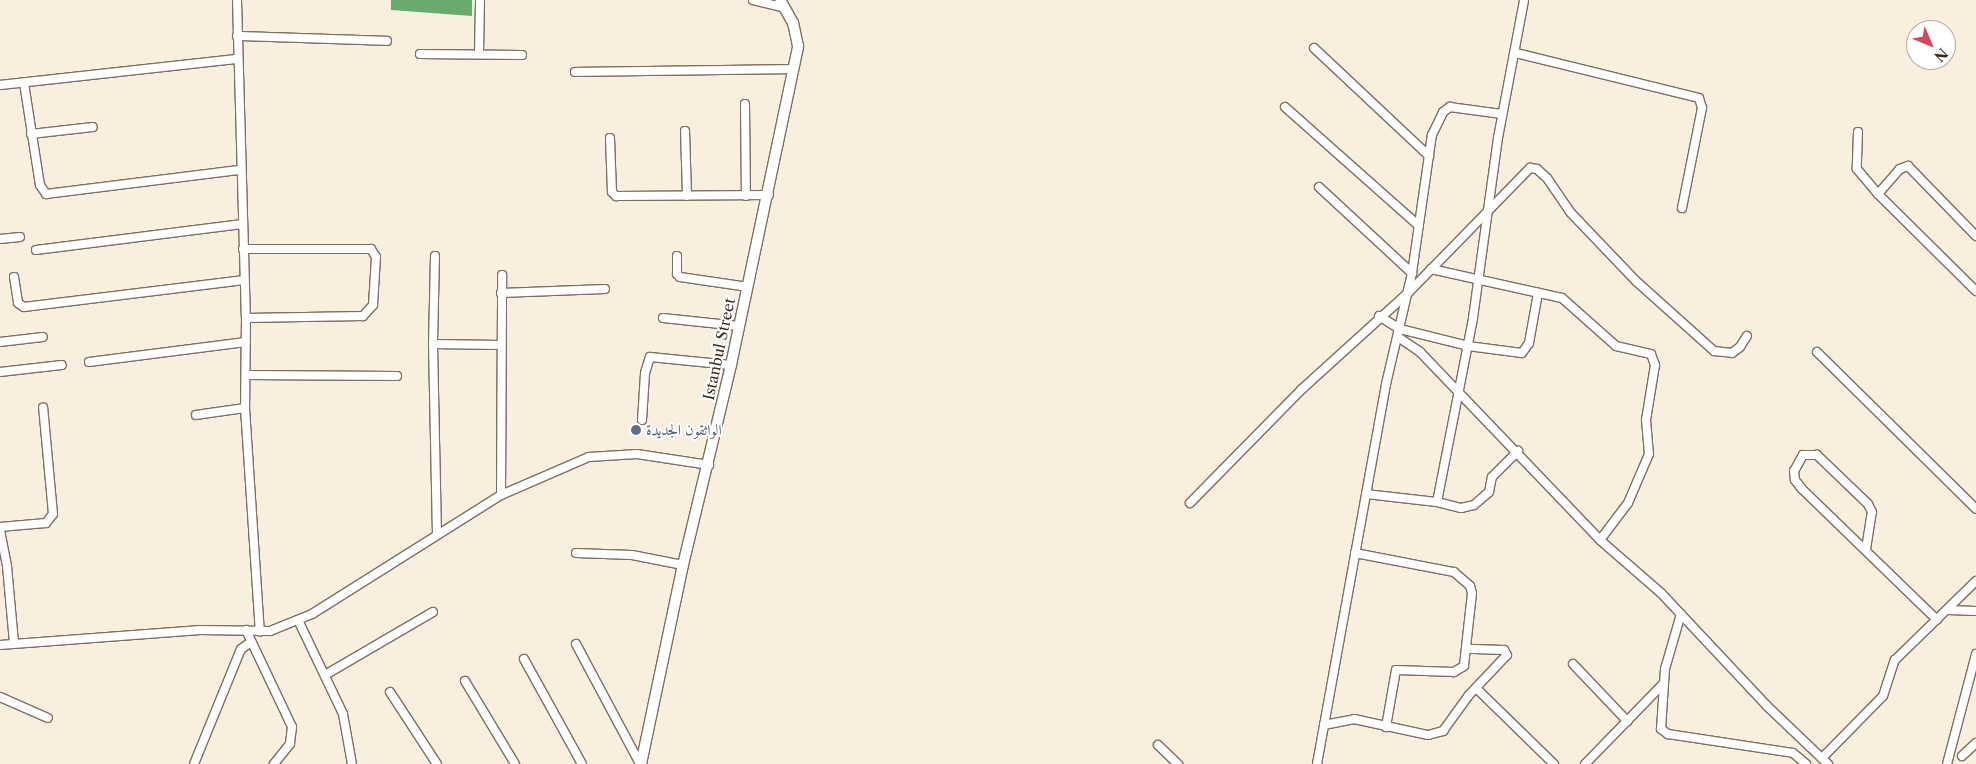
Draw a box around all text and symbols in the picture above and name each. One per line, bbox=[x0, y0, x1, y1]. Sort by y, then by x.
north arrow bbox=[1906, 20, 1956, 70]
text: N bbox=[1930, 44, 1952, 66]
street label: Istanbul Street bbox=[699, 296, 739, 402]
place label: الواثقون الجديدة bbox=[646, 421, 722, 439]
marker: الواثقون الجديدة bbox=[630, 424, 642, 436]

